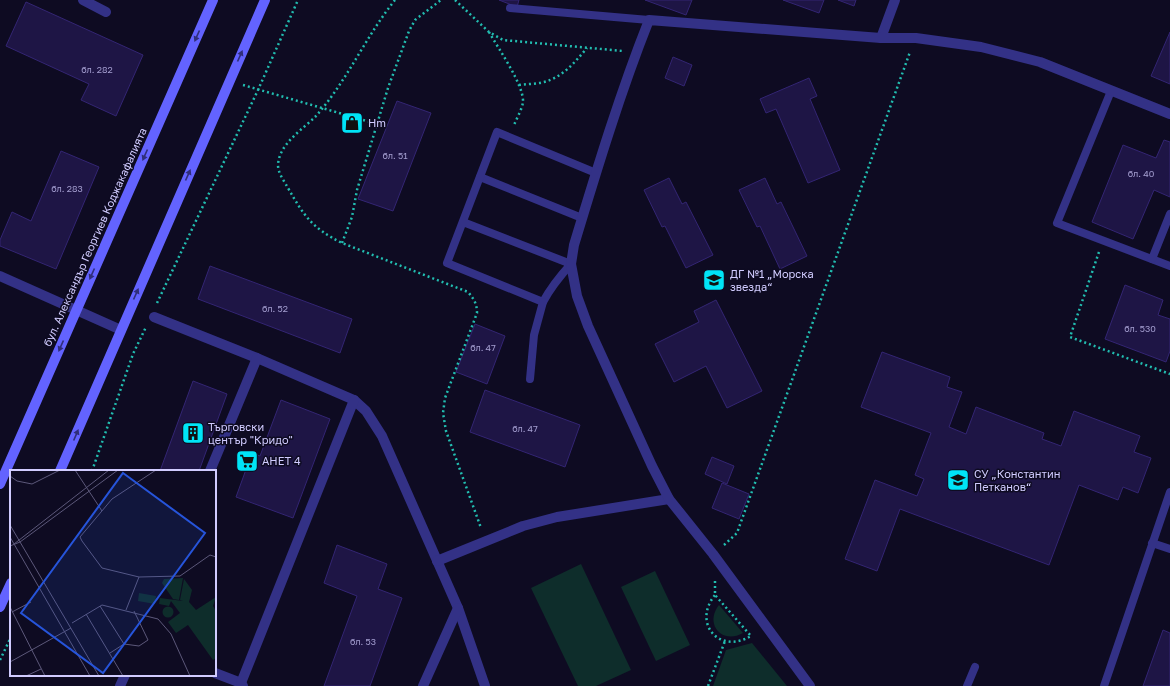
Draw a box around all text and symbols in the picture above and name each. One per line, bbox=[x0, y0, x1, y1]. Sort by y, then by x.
one-way arrow bbox=[194, 30, 200, 42]
one-way arrow bbox=[237, 50, 243, 62]
house number: бл. 282 bbox=[81, 64, 113, 75]
shop icon: Hm bbox=[339, 110, 365, 136]
place label: Hm bbox=[368, 116, 386, 129]
street label: бул. Александър Георгиев Коджакафалията bbox=[40, 125, 149, 348]
one-way arrow bbox=[142, 149, 148, 160]
house number: бл. 51 bbox=[382, 150, 408, 161]
house number: бл. 40 bbox=[1128, 168, 1155, 179]
one-way arrow bbox=[185, 170, 191, 181]
house number: бл. 283 bbox=[51, 183, 83, 194]
school or university icon: ДГ №1 „Морска звезда“ bbox=[701, 267, 727, 293]
place label: ДГ №1 „Морска звезда“ bbox=[730, 267, 814, 293]
one-way arrow bbox=[89, 268, 95, 280]
one-way arrow bbox=[134, 288, 140, 300]
house number: бл. 52 bbox=[262, 303, 288, 314]
house number: бл. 530 bbox=[1124, 323, 1156, 334]
one-way arrow bbox=[57, 341, 63, 353]
house number: бл. 47 bbox=[470, 342, 496, 353]
building icon: Търговски център "Кридо" bbox=[180, 420, 206, 446]
place label: Търговски център "Кридо" bbox=[208, 420, 293, 446]
house number: бл. 47 bbox=[512, 423, 538, 434]
one-way arrow bbox=[73, 429, 79, 441]
supermarket icon: АНЕТ 4 bbox=[234, 448, 260, 474]
place label: АНЕТ 4 bbox=[262, 454, 301, 467]
school or university icon: СУ „Константин Петканов“ bbox=[945, 467, 971, 493]
place label: СУ „Константин Петканов“ bbox=[974, 467, 1060, 493]
inset map bbox=[10, 470, 216, 676]
house number: бл. 53 bbox=[350, 636, 376, 647]

